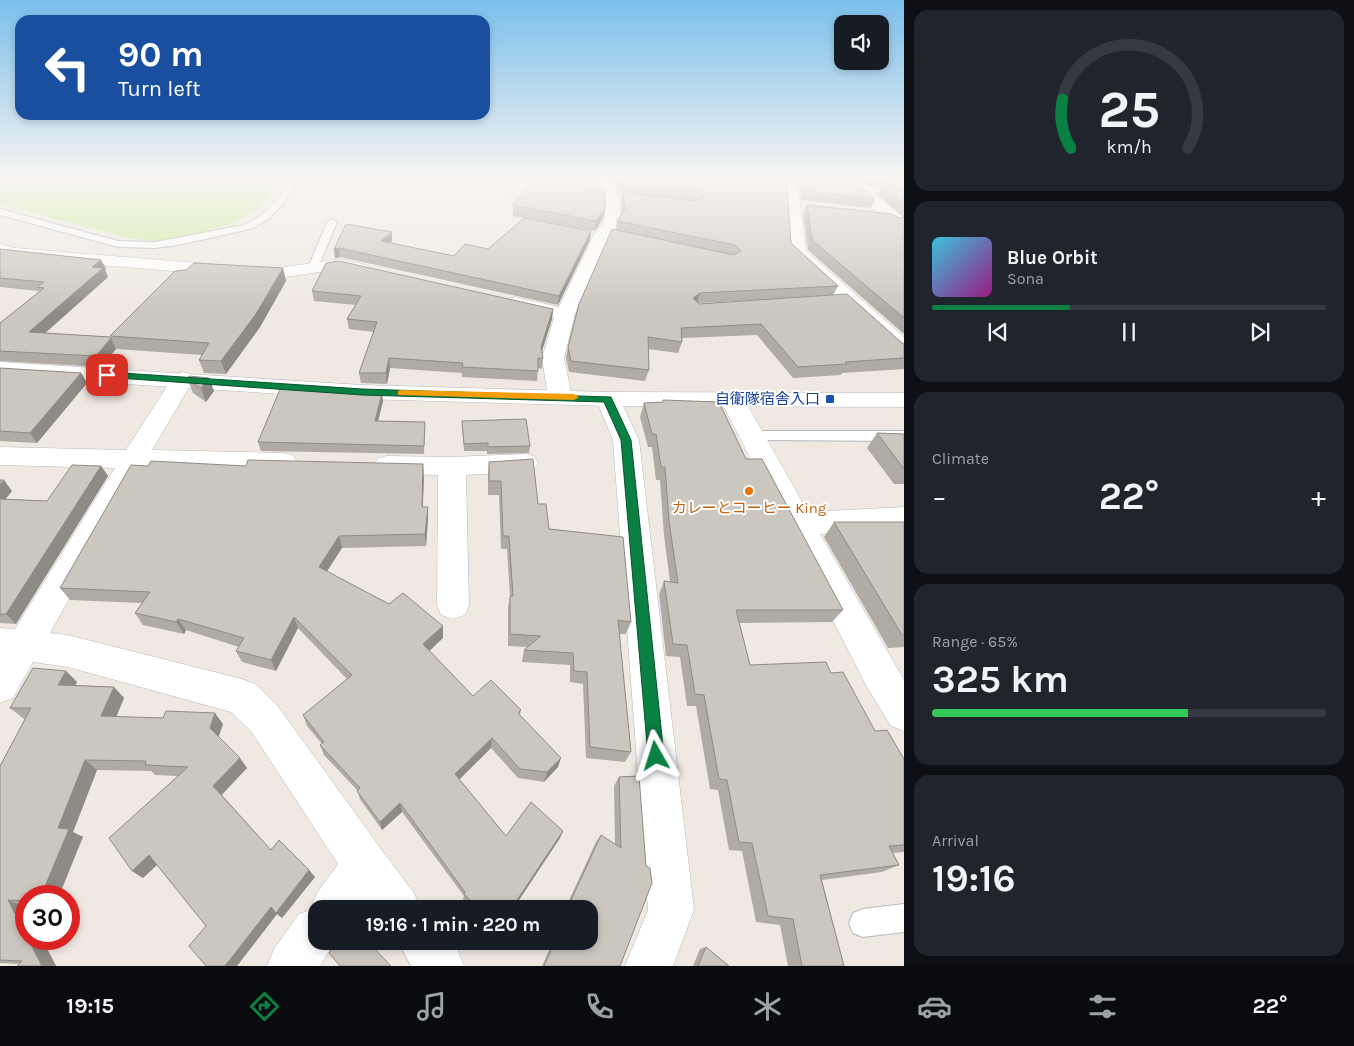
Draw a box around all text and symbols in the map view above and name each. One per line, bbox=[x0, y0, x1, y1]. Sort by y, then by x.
map controls bbox=[834, 15, 889, 70]
button: sound bbox=[834, 15, 889, 70]
text: 90 m bbox=[118, 34, 204, 75]
icon: left bbox=[35, 35, 100, 100]
text: Turn left bbox=[118, 76, 201, 102]
text: 25 bbox=[1098, 79, 1160, 140]
text: km/h bbox=[1106, 137, 1152, 158]
text: Blue Orbit bbox=[1007, 247, 1098, 269]
text: Sona bbox=[1007, 269, 1044, 288]
icon: previous bbox=[984, 318, 1012, 346]
icon: pause bbox=[1115, 318, 1143, 346]
icon: next bbox=[1246, 318, 1274, 346]
pin bbox=[86, 354, 128, 396]
icon: arrive bbox=[93, 361, 121, 389]
place label: 自衛隊宿舎入口 bbox=[715, 390, 820, 408]
marker: 自衛隊宿舎入口 bbox=[824, 393, 836, 405]
text: Climate bbox=[932, 449, 989, 468]
text: 22° bbox=[1099, 474, 1159, 519]
text: − bbox=[932, 480, 947, 513]
text: + bbox=[1311, 480, 1326, 513]
marker: カレーとコーヒー King bbox=[743, 485, 755, 497]
place label: カレーとコーヒー King bbox=[672, 499, 827, 517]
text: Range · 65% bbox=[932, 632, 1018, 651]
text: 325 km bbox=[932, 657, 1069, 702]
position arrow bbox=[629, 729, 681, 781]
text: Arrival bbox=[932, 831, 979, 850]
text: 19:16 bbox=[932, 856, 1016, 901]
speed limit sign: 30 bbox=[15, 885, 80, 950]
text: 19:16 · 1 min · 220 m bbox=[366, 914, 540, 936]
icon: directions bbox=[247, 989, 282, 1024]
icon: music bbox=[414, 989, 449, 1024]
icon: phone bbox=[582, 989, 617, 1024]
icon: climate bbox=[750, 989, 785, 1024]
icon: car bbox=[917, 989, 952, 1024]
icon: filters bbox=[1085, 989, 1120, 1024]
text: 19:15 bbox=[66, 993, 114, 1019]
text: 22° bbox=[1252, 993, 1288, 1019]

